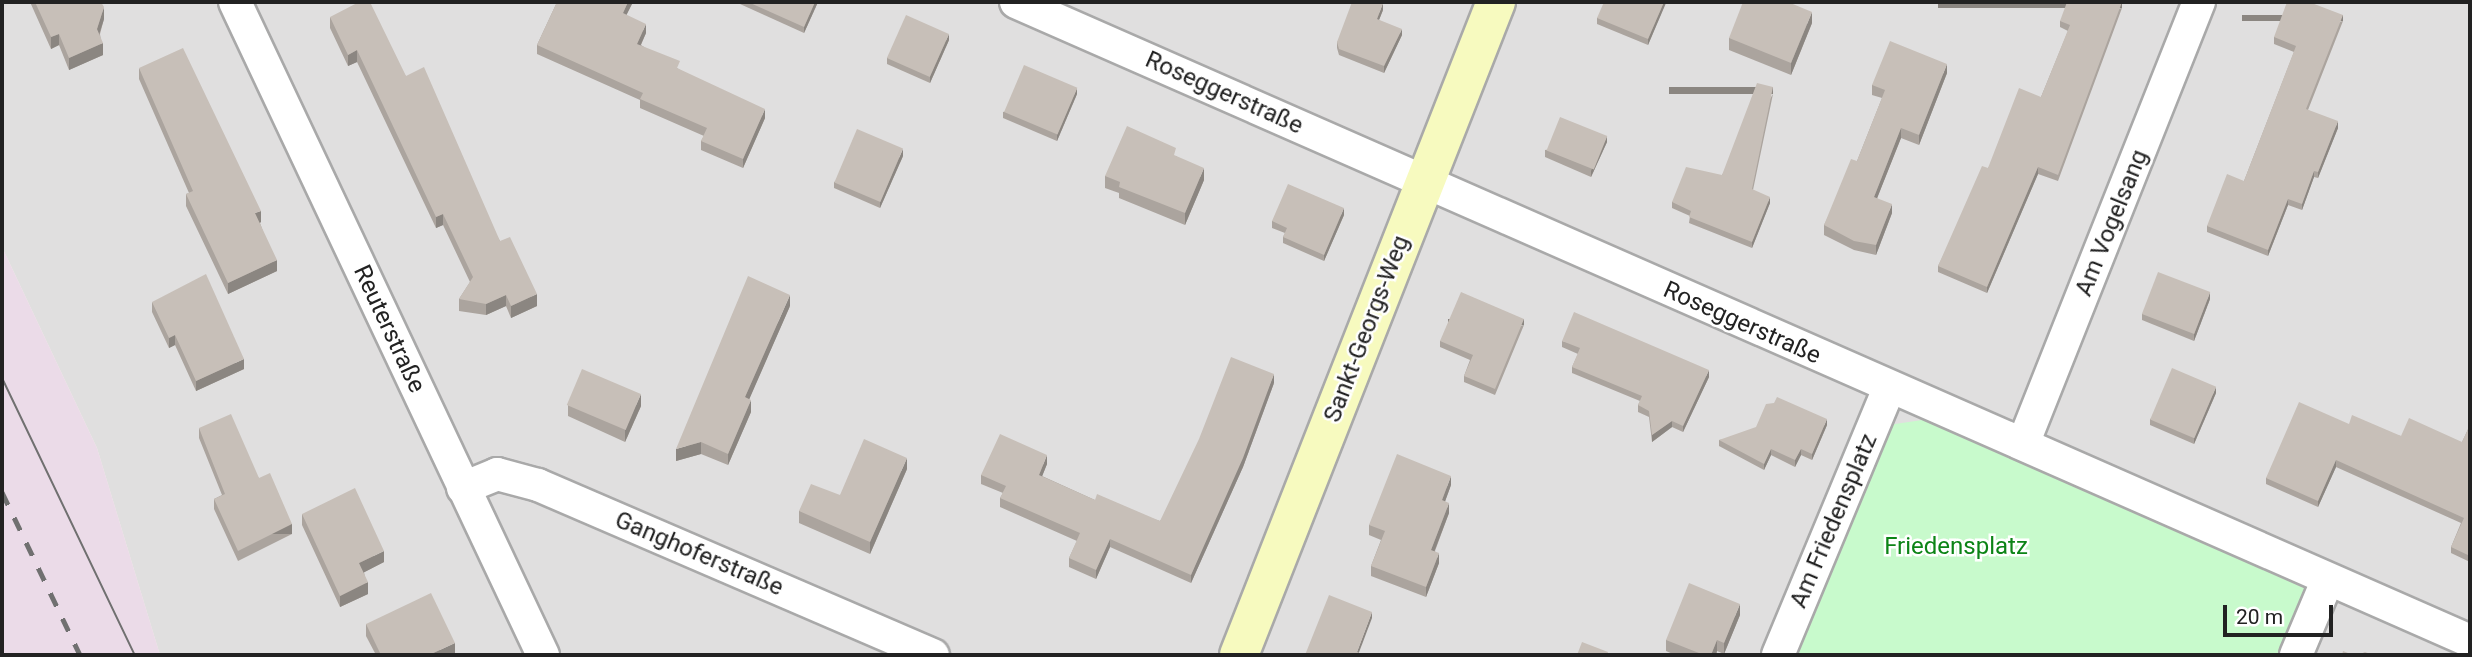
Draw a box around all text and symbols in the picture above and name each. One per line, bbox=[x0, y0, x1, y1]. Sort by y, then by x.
street label: Roseggerstraße bbox=[1141, 45, 1307, 141]
street label: Am Vogelsang bbox=[2070, 146, 2154, 300]
street label: Sankt-Georgs-Weg bbox=[1318, 232, 1416, 426]
street label: Reuterstraße bbox=[347, 261, 431, 397]
street label: Roseggerstraße bbox=[1659, 275, 1825, 371]
street label: Am Friedensplatz bbox=[1784, 430, 1884, 612]
street label: Ganghoferstraße bbox=[611, 506, 787, 602]
park label: Friedensplatz bbox=[1884, 533, 2028, 561]
scale bar bbox=[2227, 590, 2337, 634]
text: 20 m bbox=[2236, 605, 2283, 629]

